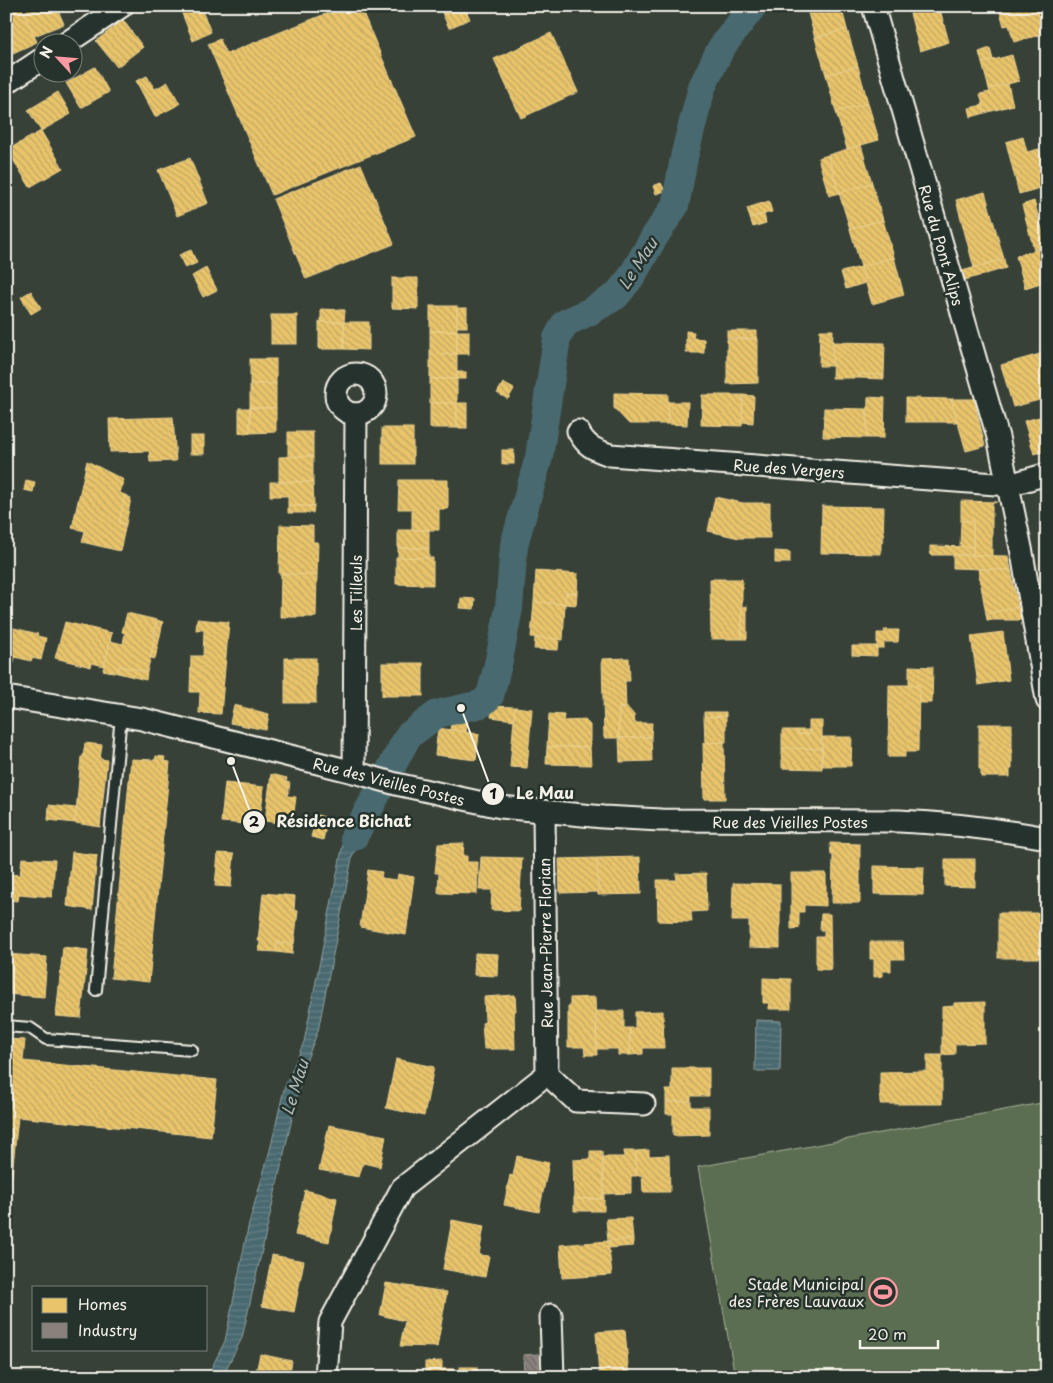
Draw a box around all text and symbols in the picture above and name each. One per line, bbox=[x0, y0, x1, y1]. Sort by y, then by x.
north arrow bbox=[32, 32, 82, 82]
text: N bbox=[34, 42, 58, 62]
street label: Rue du Pont Alips bbox=[914, 182, 970, 308]
water label: Le Mau bbox=[611, 231, 664, 293]
street label: Rue des Vergers bbox=[733, 453, 846, 483]
street label: Les Tilleuls bbox=[344, 555, 367, 631]
street label: Rue des Vieilles Postes bbox=[311, 751, 467, 811]
callout: Le Mau bbox=[480, 778, 584, 809]
text: Le Mau bbox=[516, 780, 574, 804]
text: 1 bbox=[489, 781, 497, 804]
callout: Résidence Bichat bbox=[241, 806, 421, 837]
text: Résidence Bichat bbox=[277, 808, 412, 832]
text: 2 bbox=[249, 809, 260, 832]
street label: Rue des Vieilles Postes bbox=[712, 810, 868, 833]
street label: Rue Jean-Pierre Florian bbox=[532, 858, 558, 1028]
water label: Le Mau bbox=[274, 1055, 314, 1118]
place label: Stade Municipal des Frères Lauvaux bbox=[729, 1272, 864, 1312]
sports icon: Stade Municipal des Frères Lauvaux bbox=[868, 1277, 898, 1307]
legend bbox=[32, 1286, 208, 1350]
text: Homes bbox=[78, 1292, 127, 1315]
text: Industry bbox=[78, 1318, 137, 1341]
scale bar bbox=[860, 1318, 938, 1350]
text: 20 m bbox=[868, 1322, 907, 1345]

